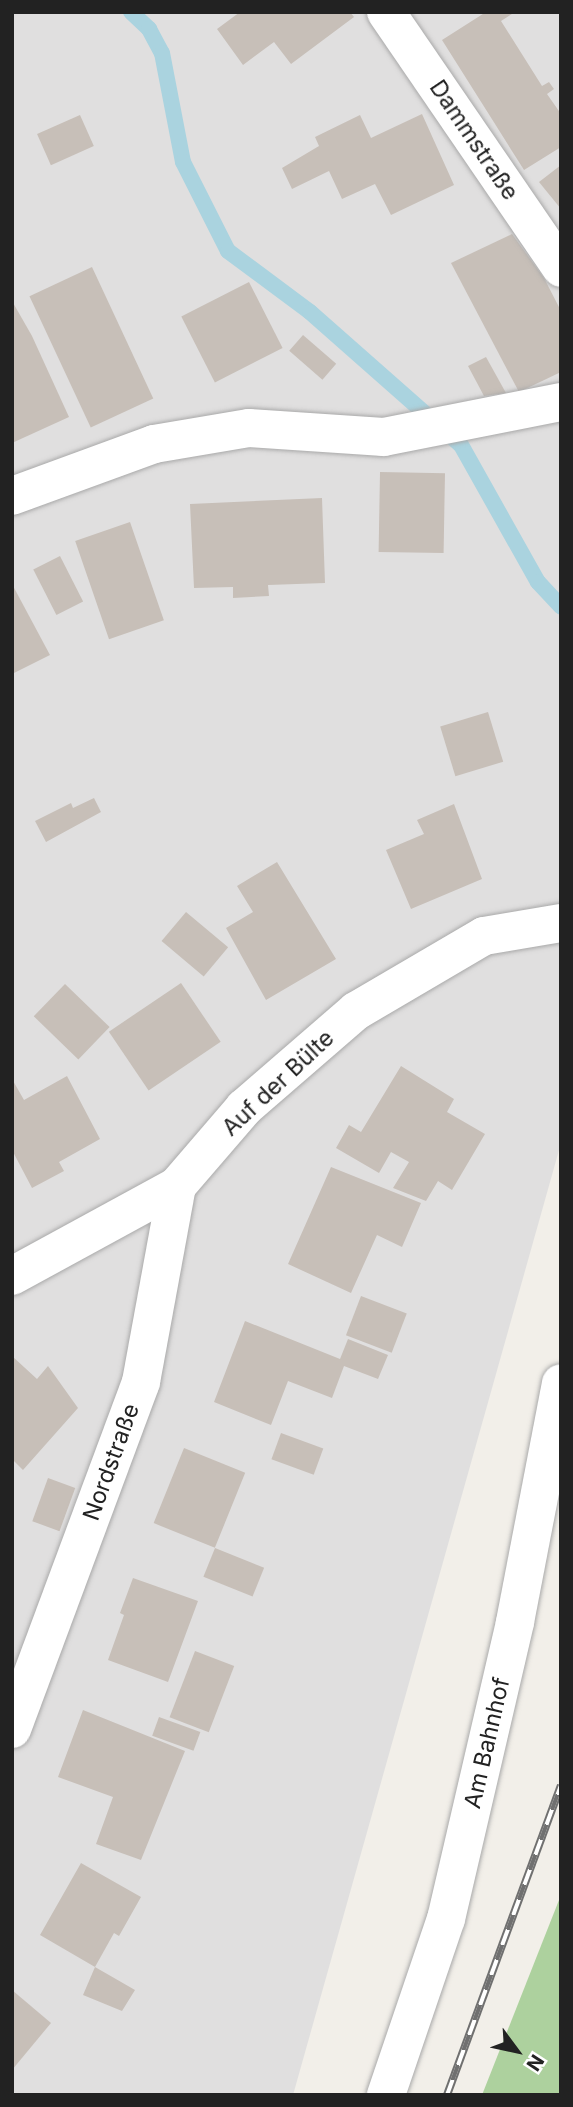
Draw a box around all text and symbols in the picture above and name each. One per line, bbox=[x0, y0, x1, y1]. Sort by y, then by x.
street label: Dammstraße bbox=[424, 75, 524, 205]
street label: Auf der Bülte bbox=[217, 1024, 339, 1142]
street label: Nordstraße bbox=[77, 1400, 145, 1524]
street label: Am Bahnhof bbox=[459, 1675, 515, 1811]
north arrow bbox=[482, 2016, 552, 2086]
text: N bbox=[521, 2050, 549, 2075]

